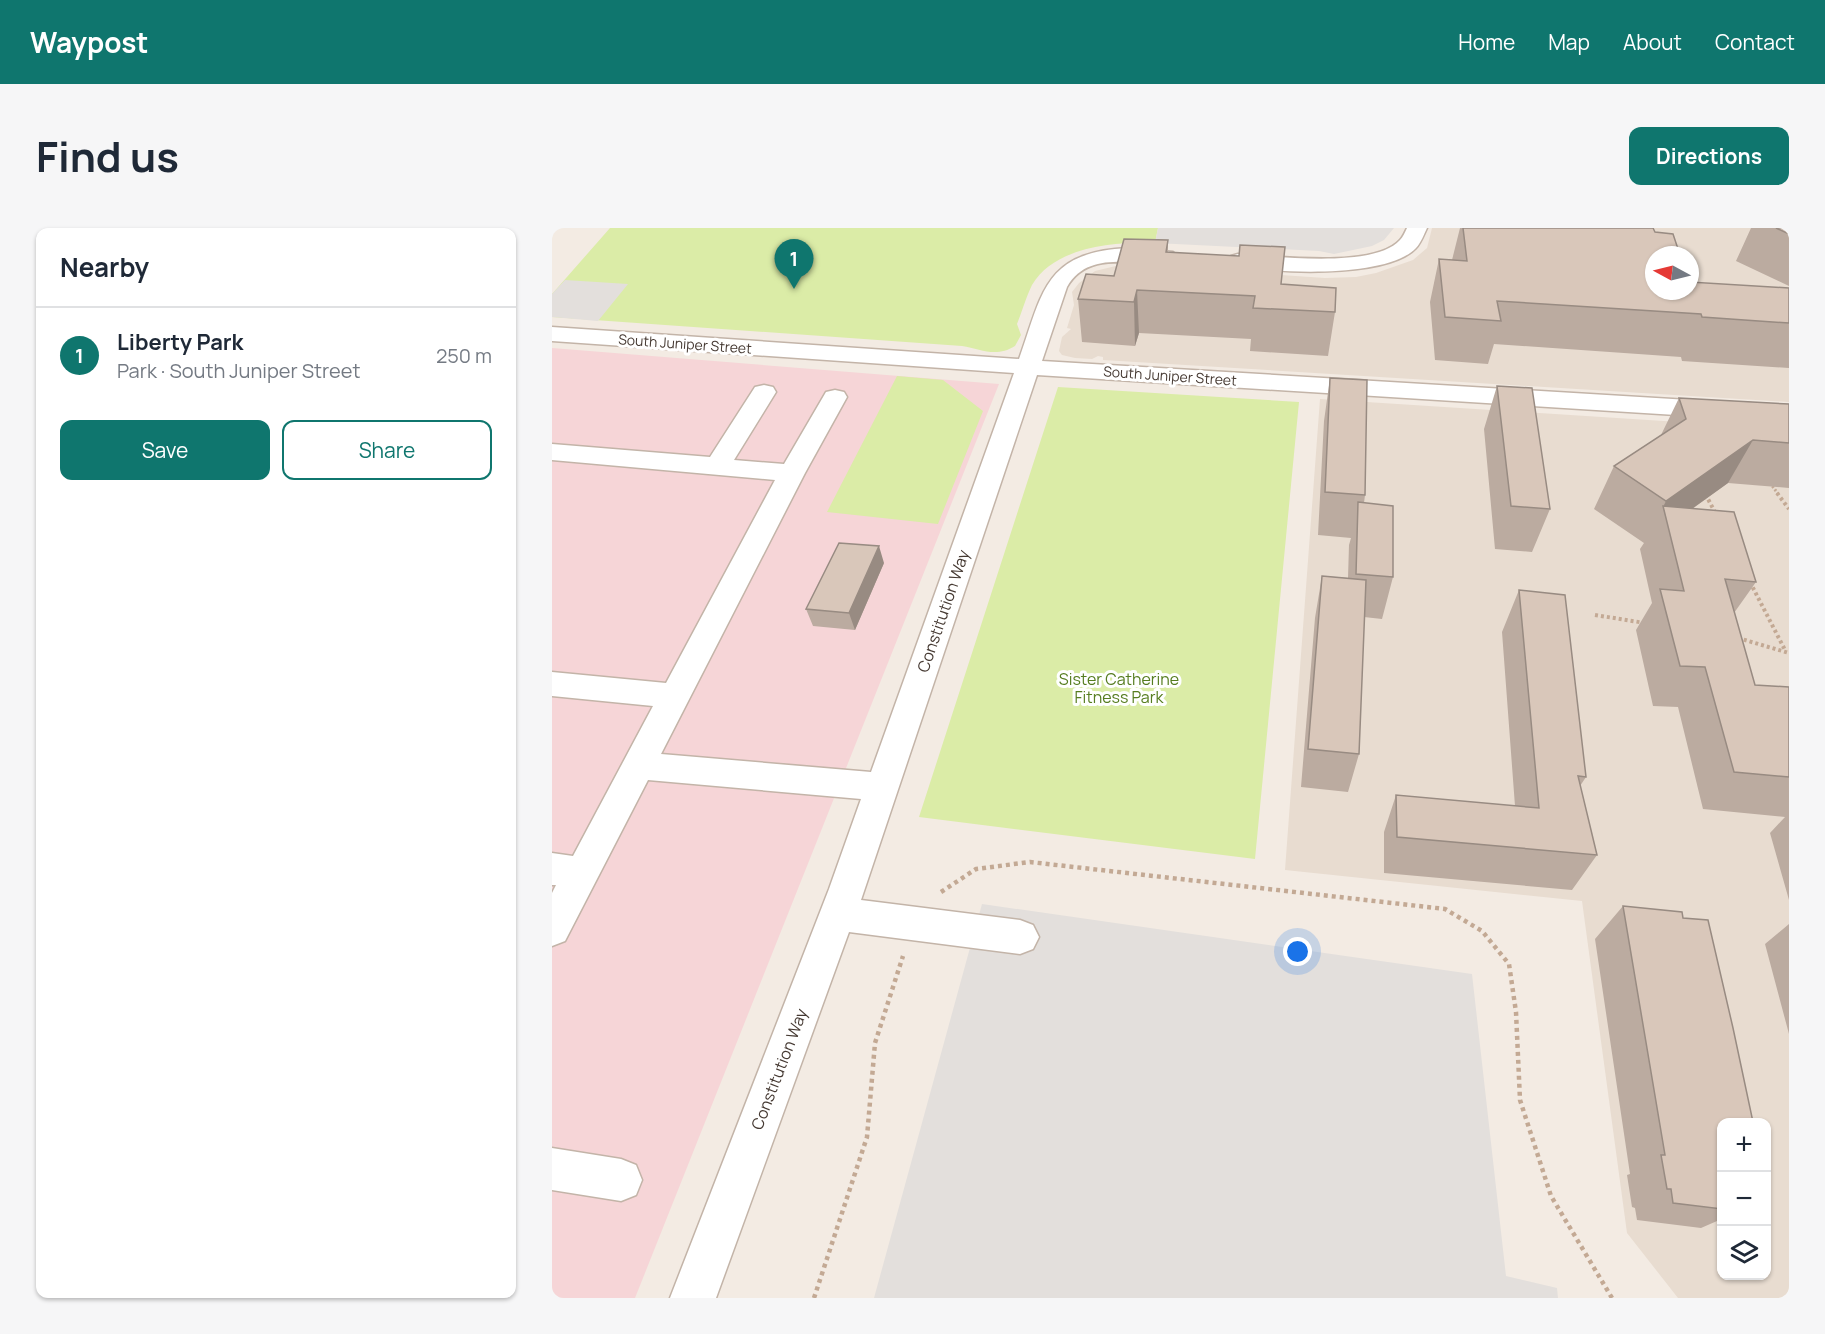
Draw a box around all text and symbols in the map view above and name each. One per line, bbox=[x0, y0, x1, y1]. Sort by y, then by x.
text: Waypost bbox=[30, 23, 149, 61]
text: Home bbox=[1458, 28, 1515, 56]
text: Map bbox=[1548, 28, 1590, 56]
text: About bbox=[1623, 28, 1682, 56]
text: Contact bbox=[1715, 28, 1795, 56]
text: Find us bbox=[36, 127, 179, 185]
button: Directions bbox=[1629, 127, 1789, 185]
pin: 1 bbox=[774, 239, 814, 289]
north arrow bbox=[1645, 246, 1699, 300]
text: Nearby bbox=[60, 249, 149, 285]
text: Liberty Park bbox=[117, 327, 243, 357]
street label: South Juniper Street bbox=[618, 329, 753, 358]
text: 1 bbox=[75, 342, 84, 369]
text: 250 m bbox=[436, 342, 492, 369]
text: Park · South Juniper Street bbox=[117, 357, 361, 384]
street label: South Juniper Street bbox=[1103, 361, 1238, 390]
button: Save bbox=[60, 420, 270, 480]
button: Share bbox=[282, 420, 492, 480]
street label: Constitution Way bbox=[912, 546, 974, 675]
park label: Sister Catherine Fitness Park bbox=[1059, 668, 1179, 708]
your location bbox=[1283, 937, 1312, 966]
street label: Constitution Way bbox=[746, 1005, 812, 1133]
map controls bbox=[1717, 1118, 1771, 1280]
button: + bbox=[1717, 1118, 1771, 1172]
button: − bbox=[1717, 1172, 1771, 1226]
button: layers bbox=[1717, 1226, 1771, 1280]

